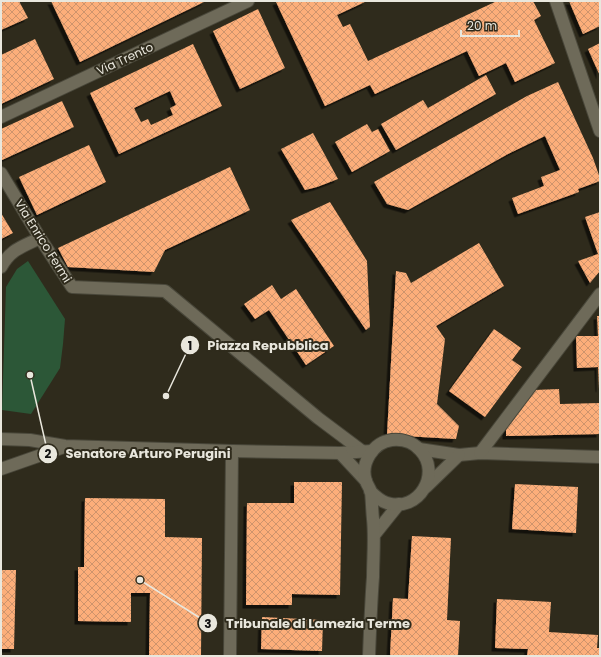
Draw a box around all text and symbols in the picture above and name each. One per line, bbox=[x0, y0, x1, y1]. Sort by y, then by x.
scale bar bbox=[461, 12, 519, 38]
text: 20 m bbox=[467, 17, 497, 34]
street label: Via Trento bbox=[94, 38, 156, 79]
street label: Via Enrico Fermi bbox=[11, 196, 76, 286]
callout: Piazza Repubblica bbox=[180, 333, 337, 358]
text: Piazza Repubblica bbox=[207, 336, 329, 355]
text: 1 bbox=[188, 337, 192, 354]
callout: Senatore Arturo Perugini bbox=[38, 441, 239, 466]
text: Senatore Arturo Perugini bbox=[66, 444, 231, 463]
text: 2 bbox=[45, 445, 52, 462]
callout: Tribunale di Lamezia Terme bbox=[198, 611, 418, 636]
text: Tribunale di Lamezia Terme bbox=[226, 614, 410, 633]
text: 3 bbox=[204, 615, 212, 632]

